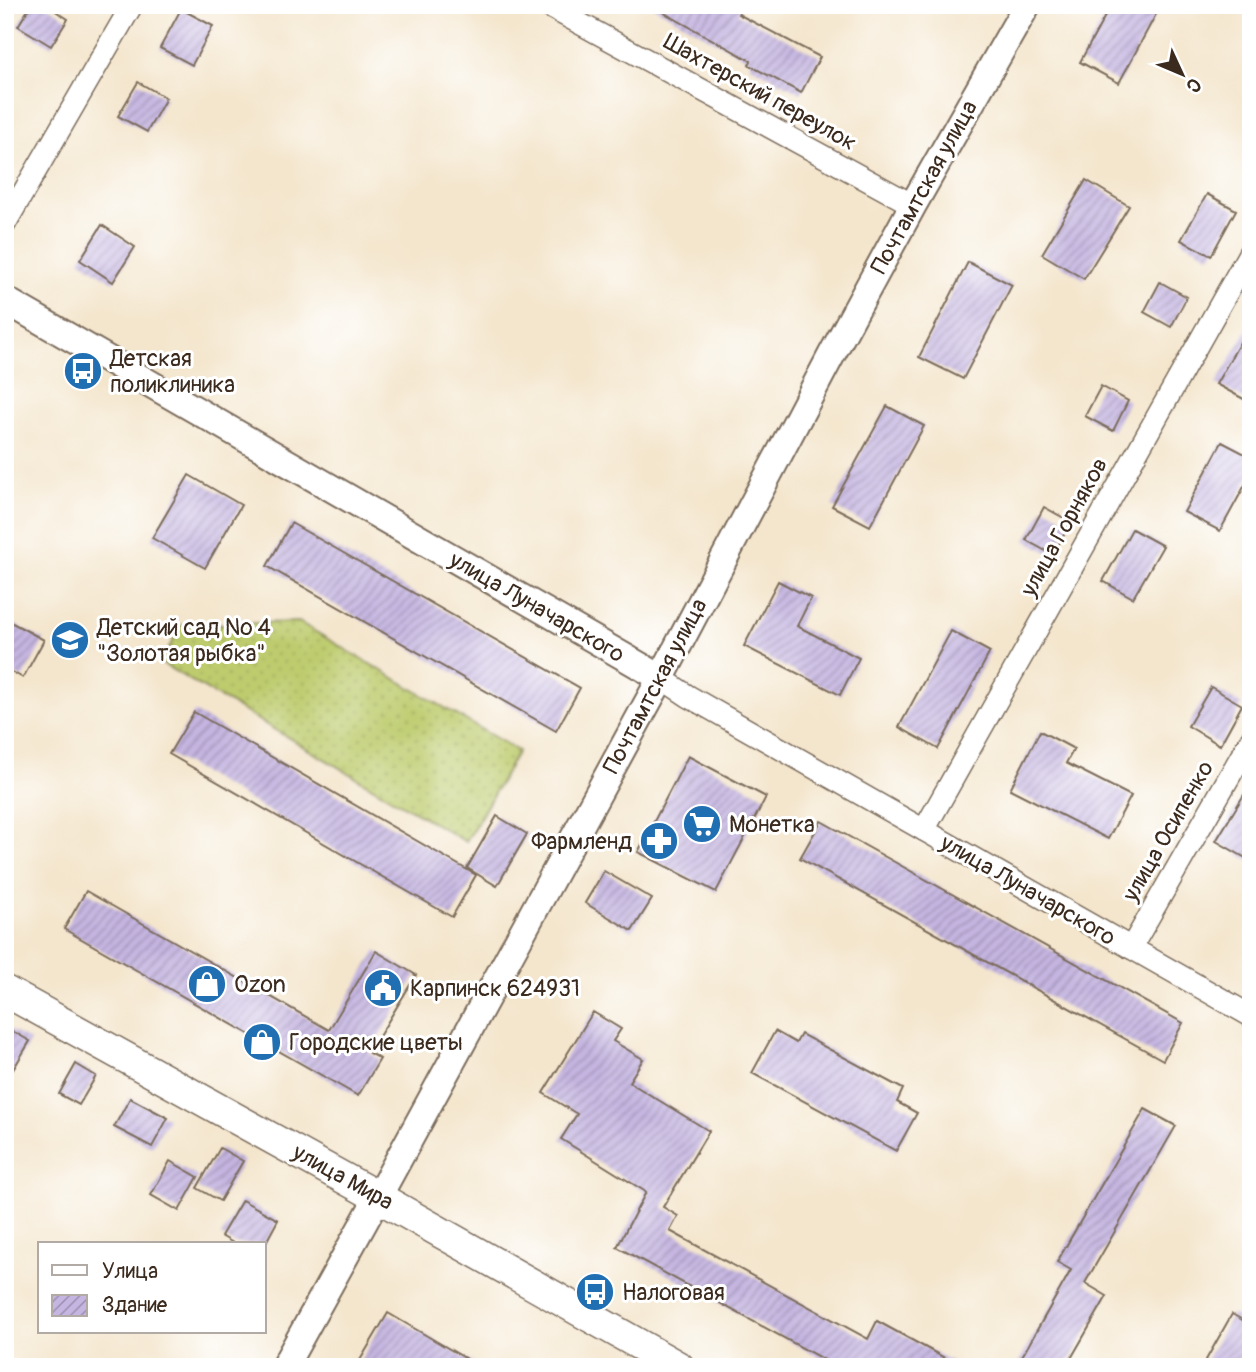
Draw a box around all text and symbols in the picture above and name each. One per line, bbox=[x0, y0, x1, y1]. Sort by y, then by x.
street label: Шахтерский переулок bbox=[659, 27, 862, 157]
north arrow bbox=[1148, 38, 1218, 108]
text: С bbox=[1181, 73, 1206, 98]
street label: Почтамтская улица bbox=[864, 95, 984, 279]
place label: Детская поликлиника bbox=[109, 344, 235, 399]
bus stop icon: Детская поликлиника bbox=[62, 350, 104, 392]
street label: улица Горняков bbox=[1013, 452, 1114, 602]
street label: улица Луначарского bbox=[443, 545, 630, 669]
street label: Почтамтская улица bbox=[597, 594, 713, 778]
place label: Детский сад № 4 "Золотая рыбка" bbox=[96, 613, 271, 668]
school or university icon: Детский сад № 4 "Золотая рыбка" bbox=[49, 619, 91, 661]
street label: улица Осипенко bbox=[1116, 756, 1220, 907]
supermarket icon: Монетка bbox=[681, 803, 723, 845]
place label: Монетка bbox=[729, 810, 815, 839]
pharmacy icon: Фармленд bbox=[638, 820, 680, 862]
place label: Фармленд bbox=[531, 827, 632, 856]
street label: улица Луначарского bbox=[934, 828, 1121, 952]
shop icon: Ozon bbox=[186, 963, 228, 1005]
public building icon: Карпинск 624931 bbox=[362, 967, 404, 1009]
place label: Ozon bbox=[234, 970, 286, 999]
place label: Карпинск 624931 bbox=[410, 974, 580, 1003]
shop icon: Городские цветы bbox=[241, 1021, 283, 1063]
place label: Городские цветы bbox=[289, 1028, 463, 1057]
street label: улица Мира bbox=[287, 1137, 398, 1216]
legend bbox=[38, 1242, 266, 1334]
text: Улица bbox=[102, 1258, 158, 1285]
bus stop icon: Налоговая bbox=[574, 1271, 616, 1313]
place label: Налоговая bbox=[622, 1278, 725, 1307]
text: Здание bbox=[102, 1292, 168, 1319]

